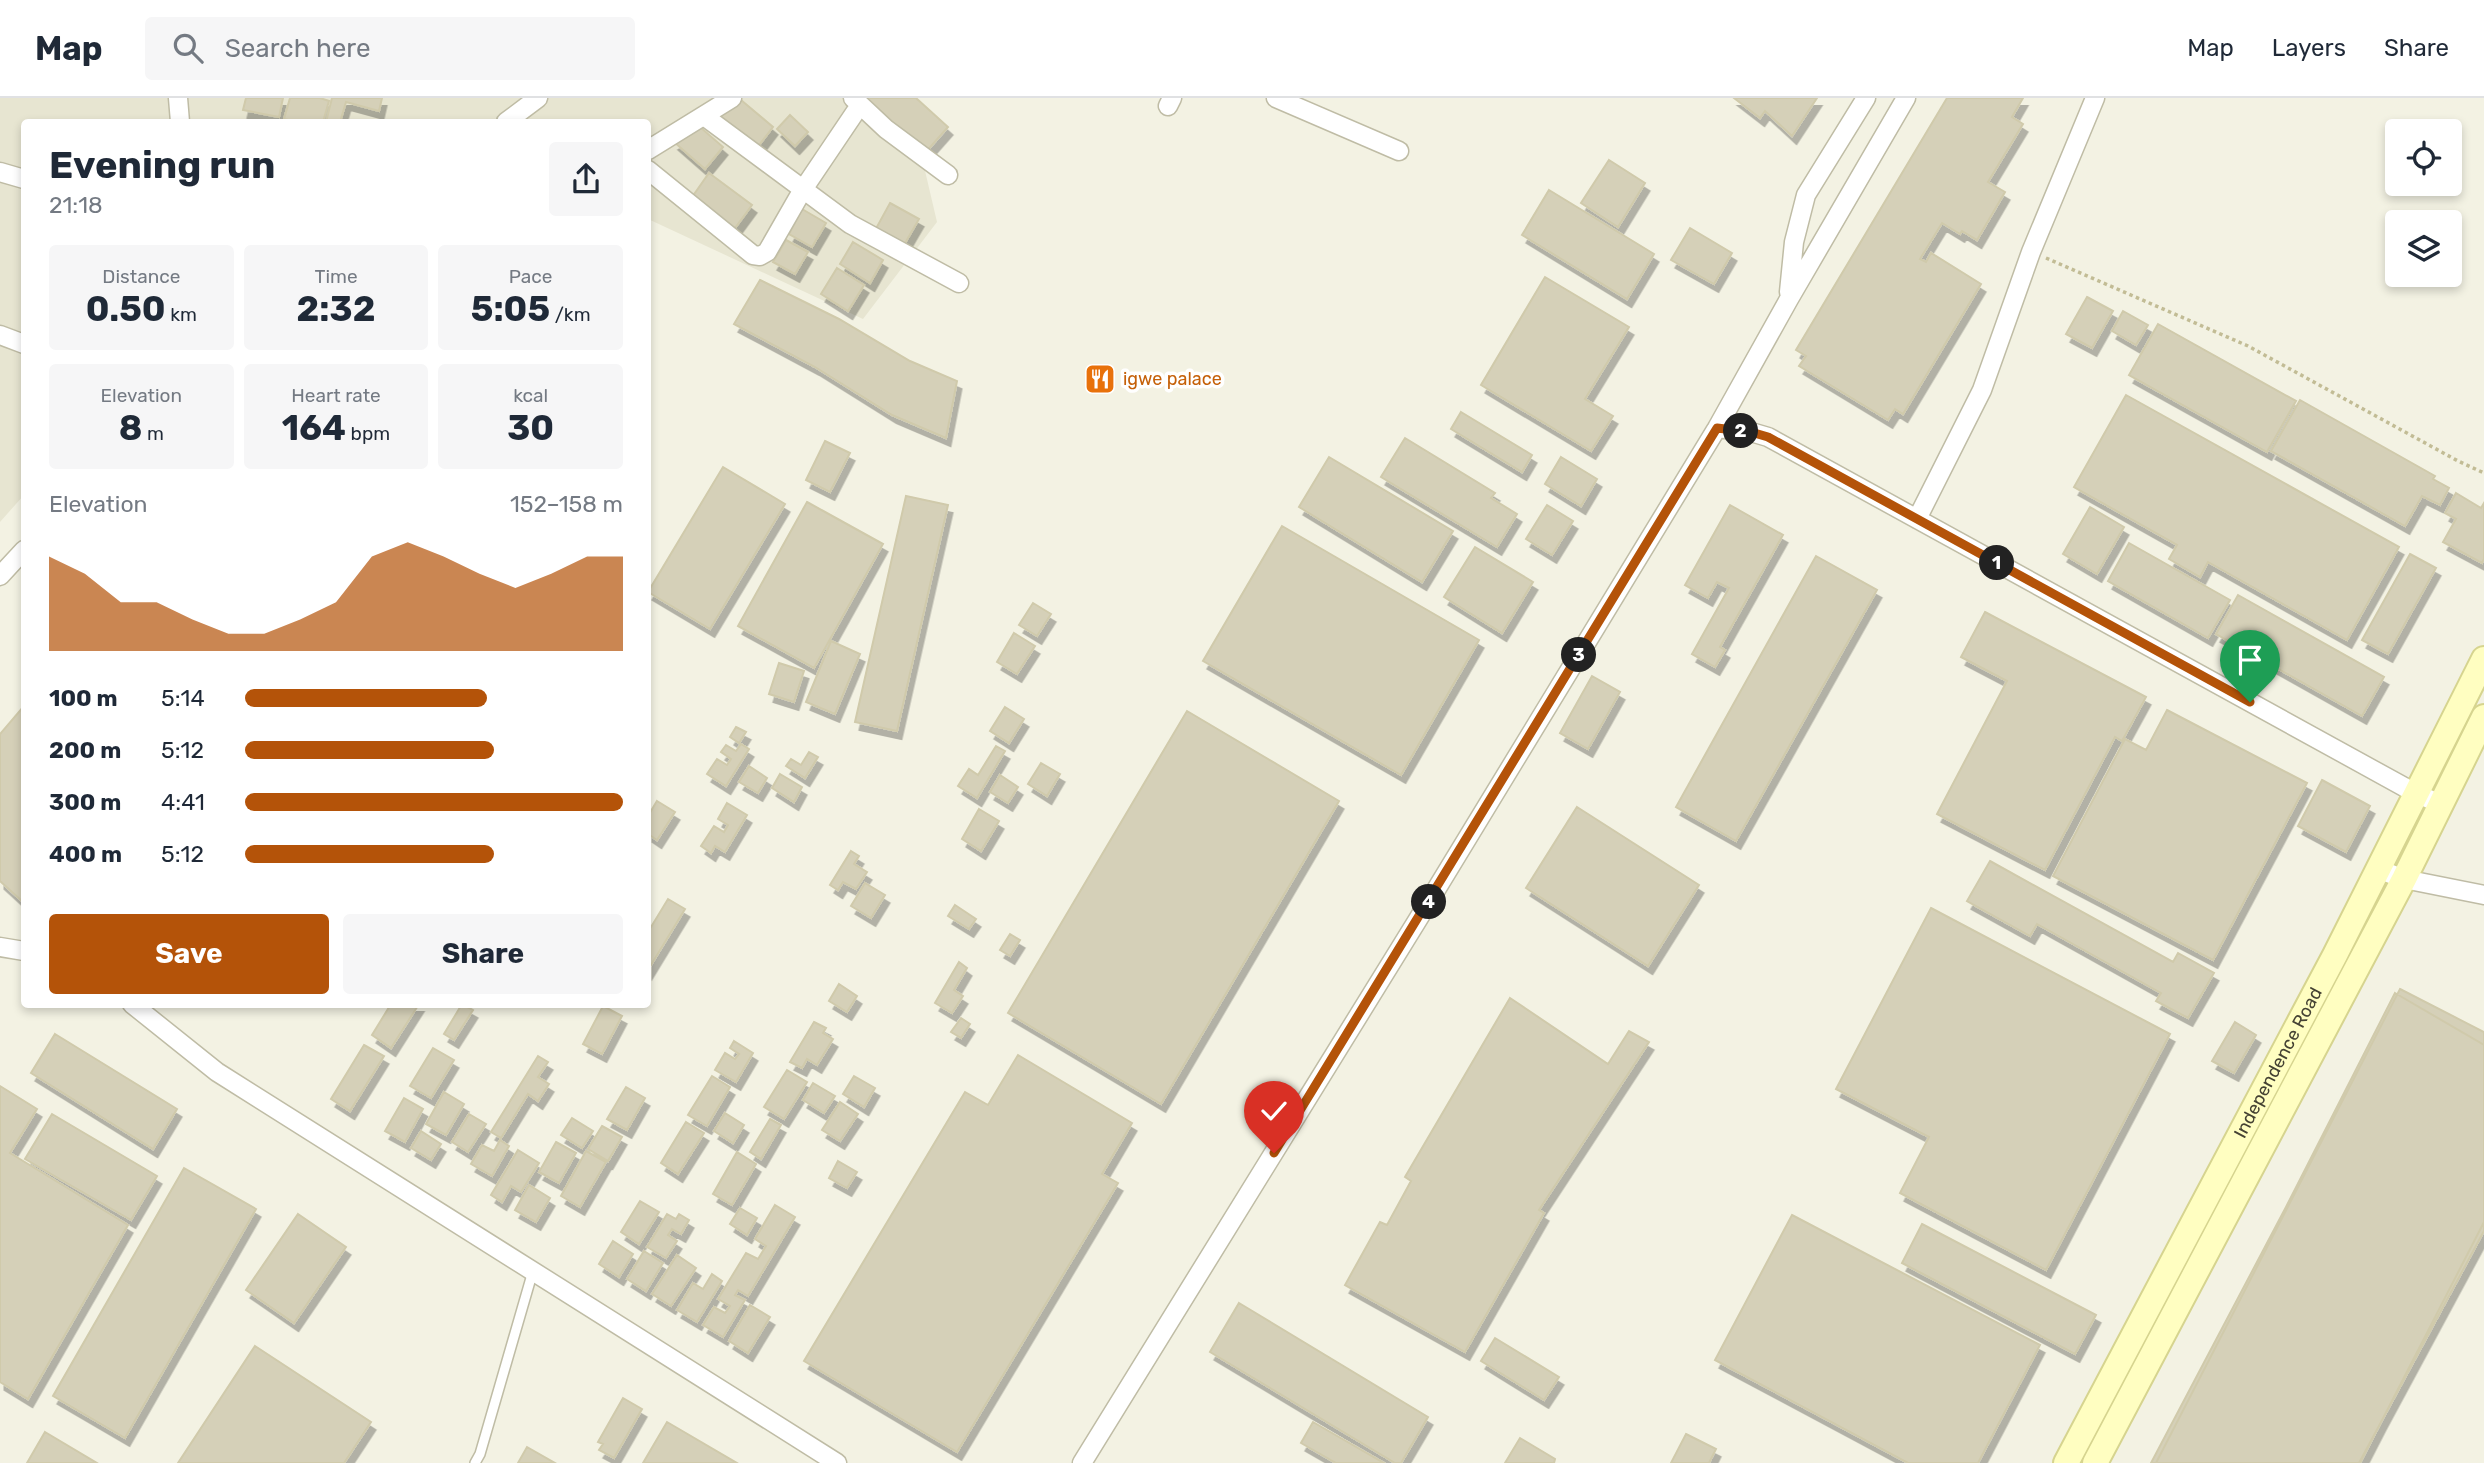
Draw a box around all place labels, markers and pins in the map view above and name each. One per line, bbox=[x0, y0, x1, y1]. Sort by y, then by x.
restaurant icon: igwe palace bbox=[1083, 362, 1117, 396]
place label: igwe palace bbox=[1123, 368, 1222, 390]
pin: 2 bbox=[1724, 414, 1758, 448]
pin: 1 bbox=[1980, 546, 2014, 580]
pin bbox=[2220, 630, 2280, 702]
pin: 3 bbox=[1562, 638, 1596, 672]
pin: 4 bbox=[1412, 884, 1446, 920]
pin bbox=[1244, 1081, 1304, 1153]

